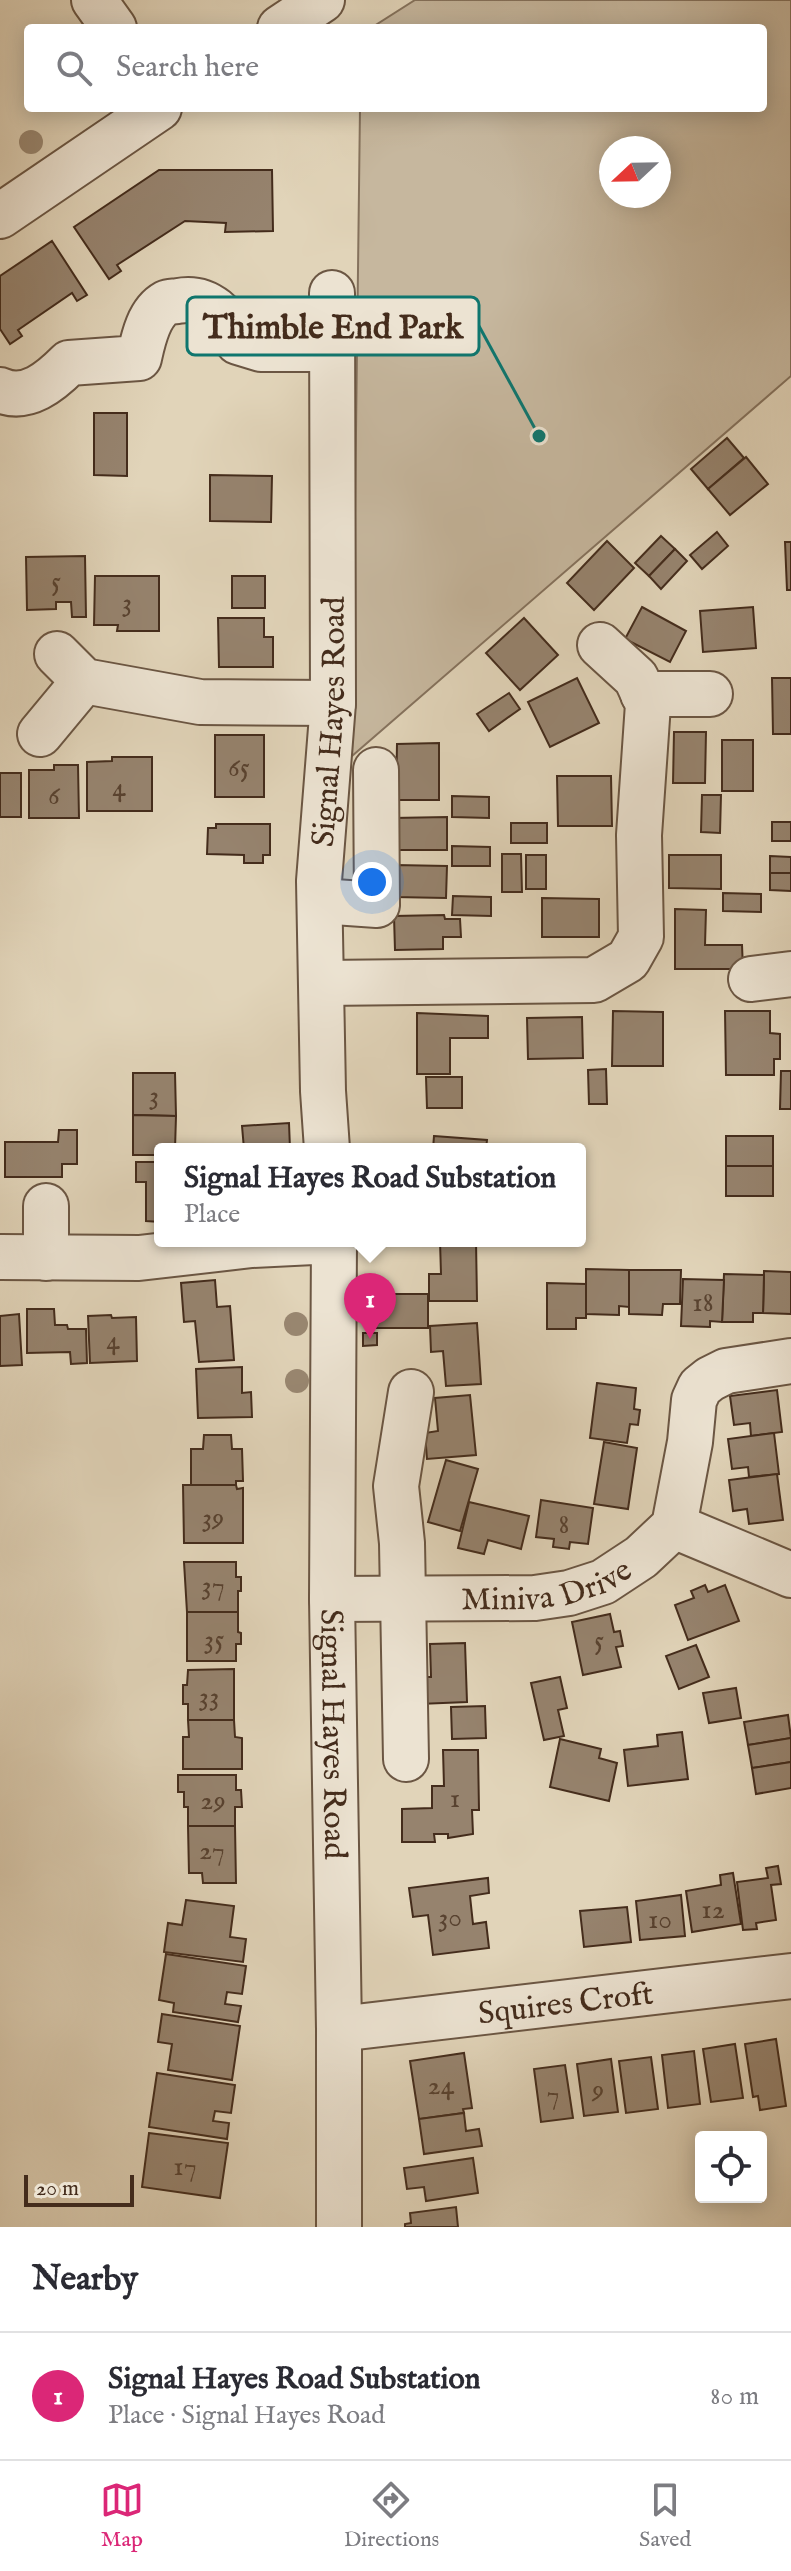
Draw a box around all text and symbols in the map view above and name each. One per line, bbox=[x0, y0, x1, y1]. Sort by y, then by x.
search box bbox=[24, 24, 767, 112]
icon: search bbox=[52, 46, 96, 90]
text: Search here bbox=[116, 49, 259, 87]
north arrow bbox=[599, 136, 671, 208]
callout: Thimble End Park bbox=[187, 297, 479, 355]
text: Thimble End Park bbox=[202, 307, 464, 350]
house number: 5 bbox=[51, 565, 61, 600]
house number: 3 bbox=[122, 586, 132, 621]
street label: Signal Hayes Road bbox=[304, 595, 356, 848]
house number: 65 bbox=[228, 751, 250, 786]
house number: 4 bbox=[112, 771, 126, 806]
house number: 6 bbox=[48, 779, 61, 814]
your location bbox=[352, 862, 392, 902]
house number: 3 bbox=[149, 1079, 159, 1114]
popup bbox=[154, 1143, 586, 1247]
text: Signal Hayes Road Substation bbox=[184, 1160, 556, 1198]
text: Place bbox=[184, 1198, 240, 1231]
pin: 1 bbox=[344, 1273, 396, 1339]
house number: 18 bbox=[692, 1286, 714, 1321]
house number: 4 bbox=[106, 1324, 120, 1359]
house number: 39 bbox=[202, 1501, 224, 1536]
house number: 8 bbox=[559, 1508, 569, 1543]
street label: Miniva Drive bbox=[461, 1551, 640, 1621]
house number: 37 bbox=[201, 1569, 225, 1604]
street label: Signal Hayes Road bbox=[309, 1609, 354, 1861]
house number: 35 bbox=[204, 1623, 224, 1658]
house number: 5 bbox=[594, 1624, 604, 1659]
house number: 33 bbox=[199, 1680, 219, 1715]
house number: 1 bbox=[450, 1782, 460, 1817]
house number: 29 bbox=[200, 1784, 226, 1819]
house number: 27 bbox=[199, 1834, 225, 1869]
house number: 12 bbox=[701, 1893, 725, 1928]
house number: 30 bbox=[438, 1901, 462, 1936]
house number: 10 bbox=[648, 1903, 672, 1938]
street label: Squires Croft bbox=[476, 1974, 656, 2036]
house number: 24 bbox=[428, 2069, 455, 2104]
house number: 9 bbox=[591, 2073, 604, 2108]
house number: 7 bbox=[546, 2078, 560, 2113]
map controls bbox=[695, 2131, 767, 2203]
button: locate bbox=[695, 2131, 767, 2203]
house number: 17 bbox=[173, 2150, 197, 2185]
scale bar bbox=[24, 2171, 134, 2207]
text: 20 m bbox=[36, 2175, 79, 2203]
text: Nearby bbox=[32, 2258, 138, 2301]
text: Signal Hayes Road Substation bbox=[108, 2361, 480, 2399]
text: 1 bbox=[53, 2380, 63, 2413]
text: 80 m bbox=[710, 2380, 759, 2413]
text: Place · Signal Hayes Road bbox=[108, 2399, 385, 2432]
tab: Map bbox=[100, 2478, 144, 2554]
tab: Directions bbox=[344, 2478, 439, 2554]
tab: Saved bbox=[639, 2478, 691, 2554]

